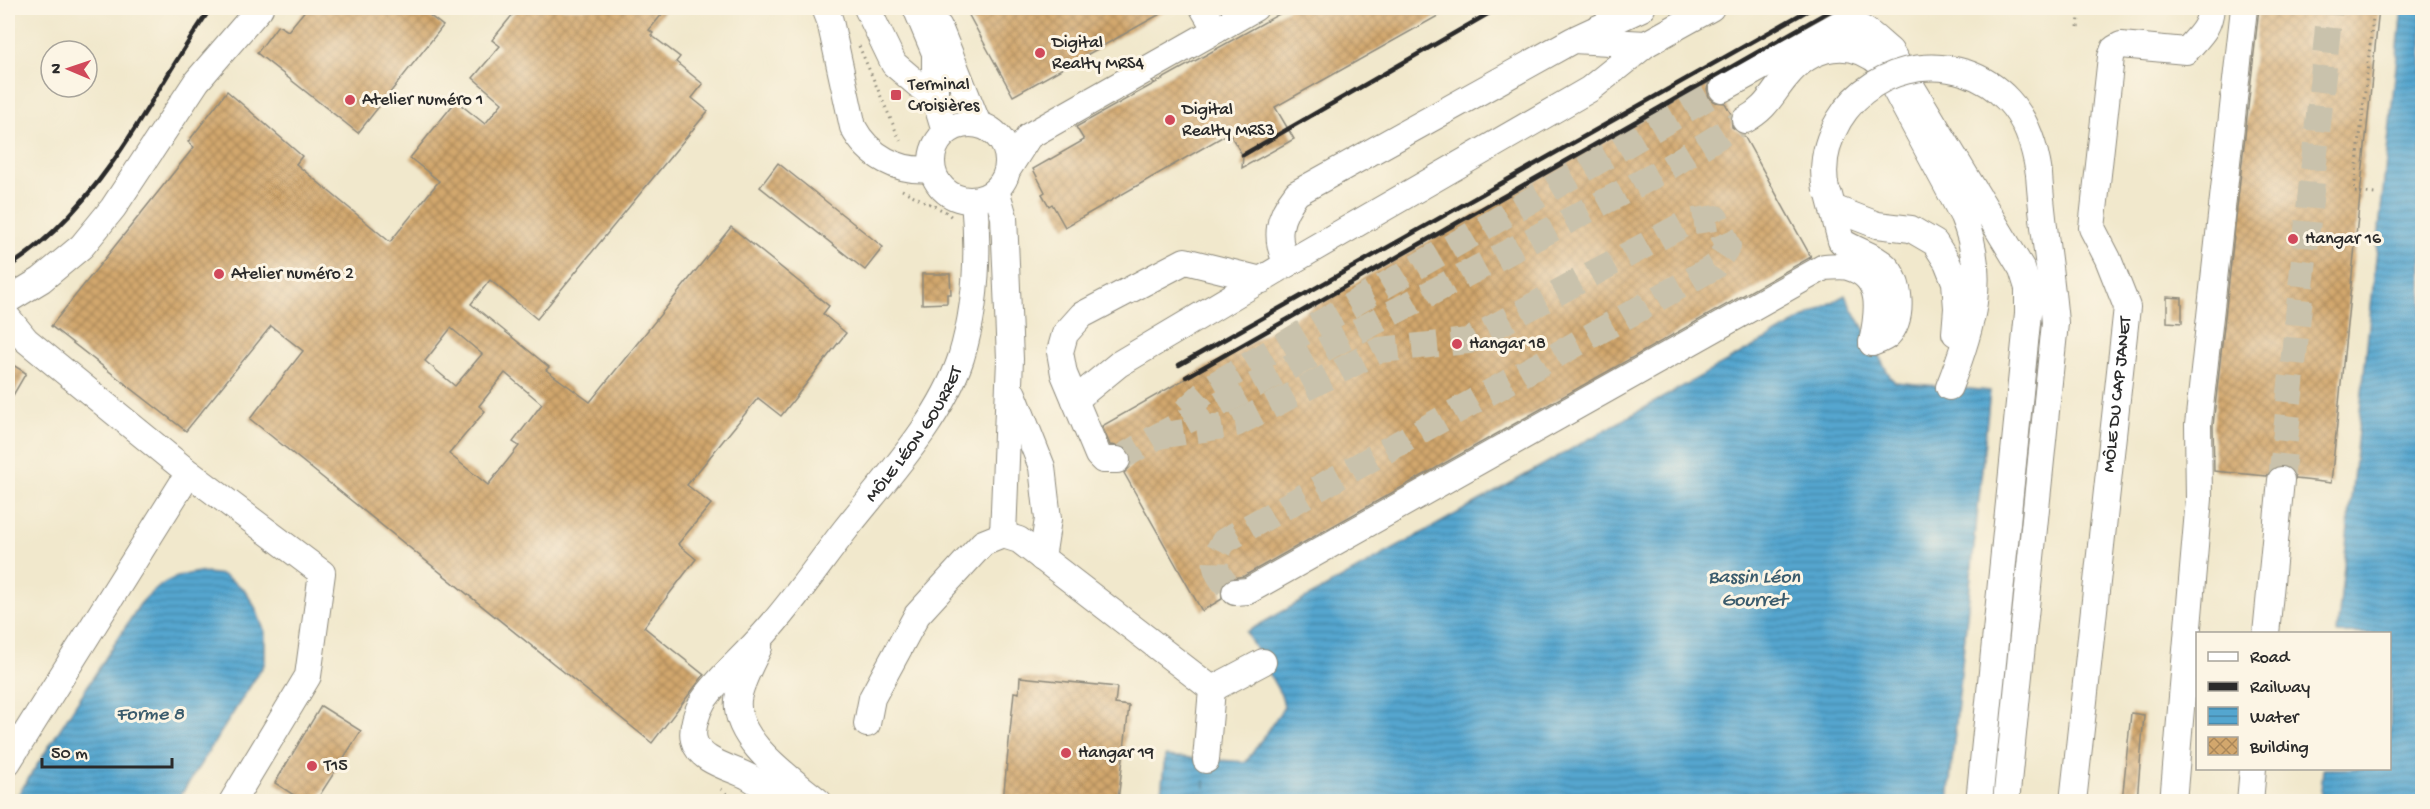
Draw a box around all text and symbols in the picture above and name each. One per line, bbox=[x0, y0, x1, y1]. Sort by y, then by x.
place label: Digital Realty MRS4 bbox=[1051, 33, 1144, 75]
north arrow bbox=[39, 39, 99, 99]
marker: Digital Realty MRS4 bbox=[1033, 46, 1047, 60]
text: N bbox=[48, 62, 67, 74]
place label: Terminal Croisières bbox=[907, 75, 981, 117]
marker: Terminal Croisières bbox=[889, 88, 903, 102]
place label: Atelier numéro 1 bbox=[362, 90, 483, 111]
marker: Atelier numéro 1 bbox=[343, 93, 357, 107]
place label: Digital Realty MRS3 bbox=[1181, 100, 1275, 142]
marker: Digital Realty MRS3 bbox=[1163, 113, 1177, 127]
place label: Hangar 16 bbox=[2305, 229, 2382, 250]
marker: Hangar 16 bbox=[2286, 232, 2300, 246]
place label: Atelier numéro 2 bbox=[231, 264, 354, 285]
marker: Atelier numéro 2 bbox=[212, 267, 226, 281]
street label: MÔLE DU CAP JANET bbox=[2099, 314, 2137, 473]
place label: Hangar 18 bbox=[1469, 334, 1546, 355]
marker: Hangar 18 bbox=[1450, 337, 1464, 351]
street label: MÔLE LÉON GOURRET bbox=[861, 363, 968, 507]
water label: Bassin Léon Gourret bbox=[1708, 567, 1801, 613]
legend bbox=[2196, 632, 2391, 770]
text: Road bbox=[2250, 648, 2291, 669]
text: Railway bbox=[2250, 678, 2310, 699]
water label: Forme 8 bbox=[116, 704, 185, 727]
text: Water bbox=[2250, 708, 2300, 729]
scale bar bbox=[42, 731, 172, 769]
text: Building bbox=[2249, 738, 2309, 759]
place label: Hangar 19 bbox=[1078, 743, 1154, 764]
text: 50 m bbox=[51, 744, 88, 765]
marker: Hangar 19 bbox=[1059, 746, 1073, 760]
place label: T15 bbox=[323, 756, 348, 777]
marker: T15 bbox=[305, 759, 319, 773]

